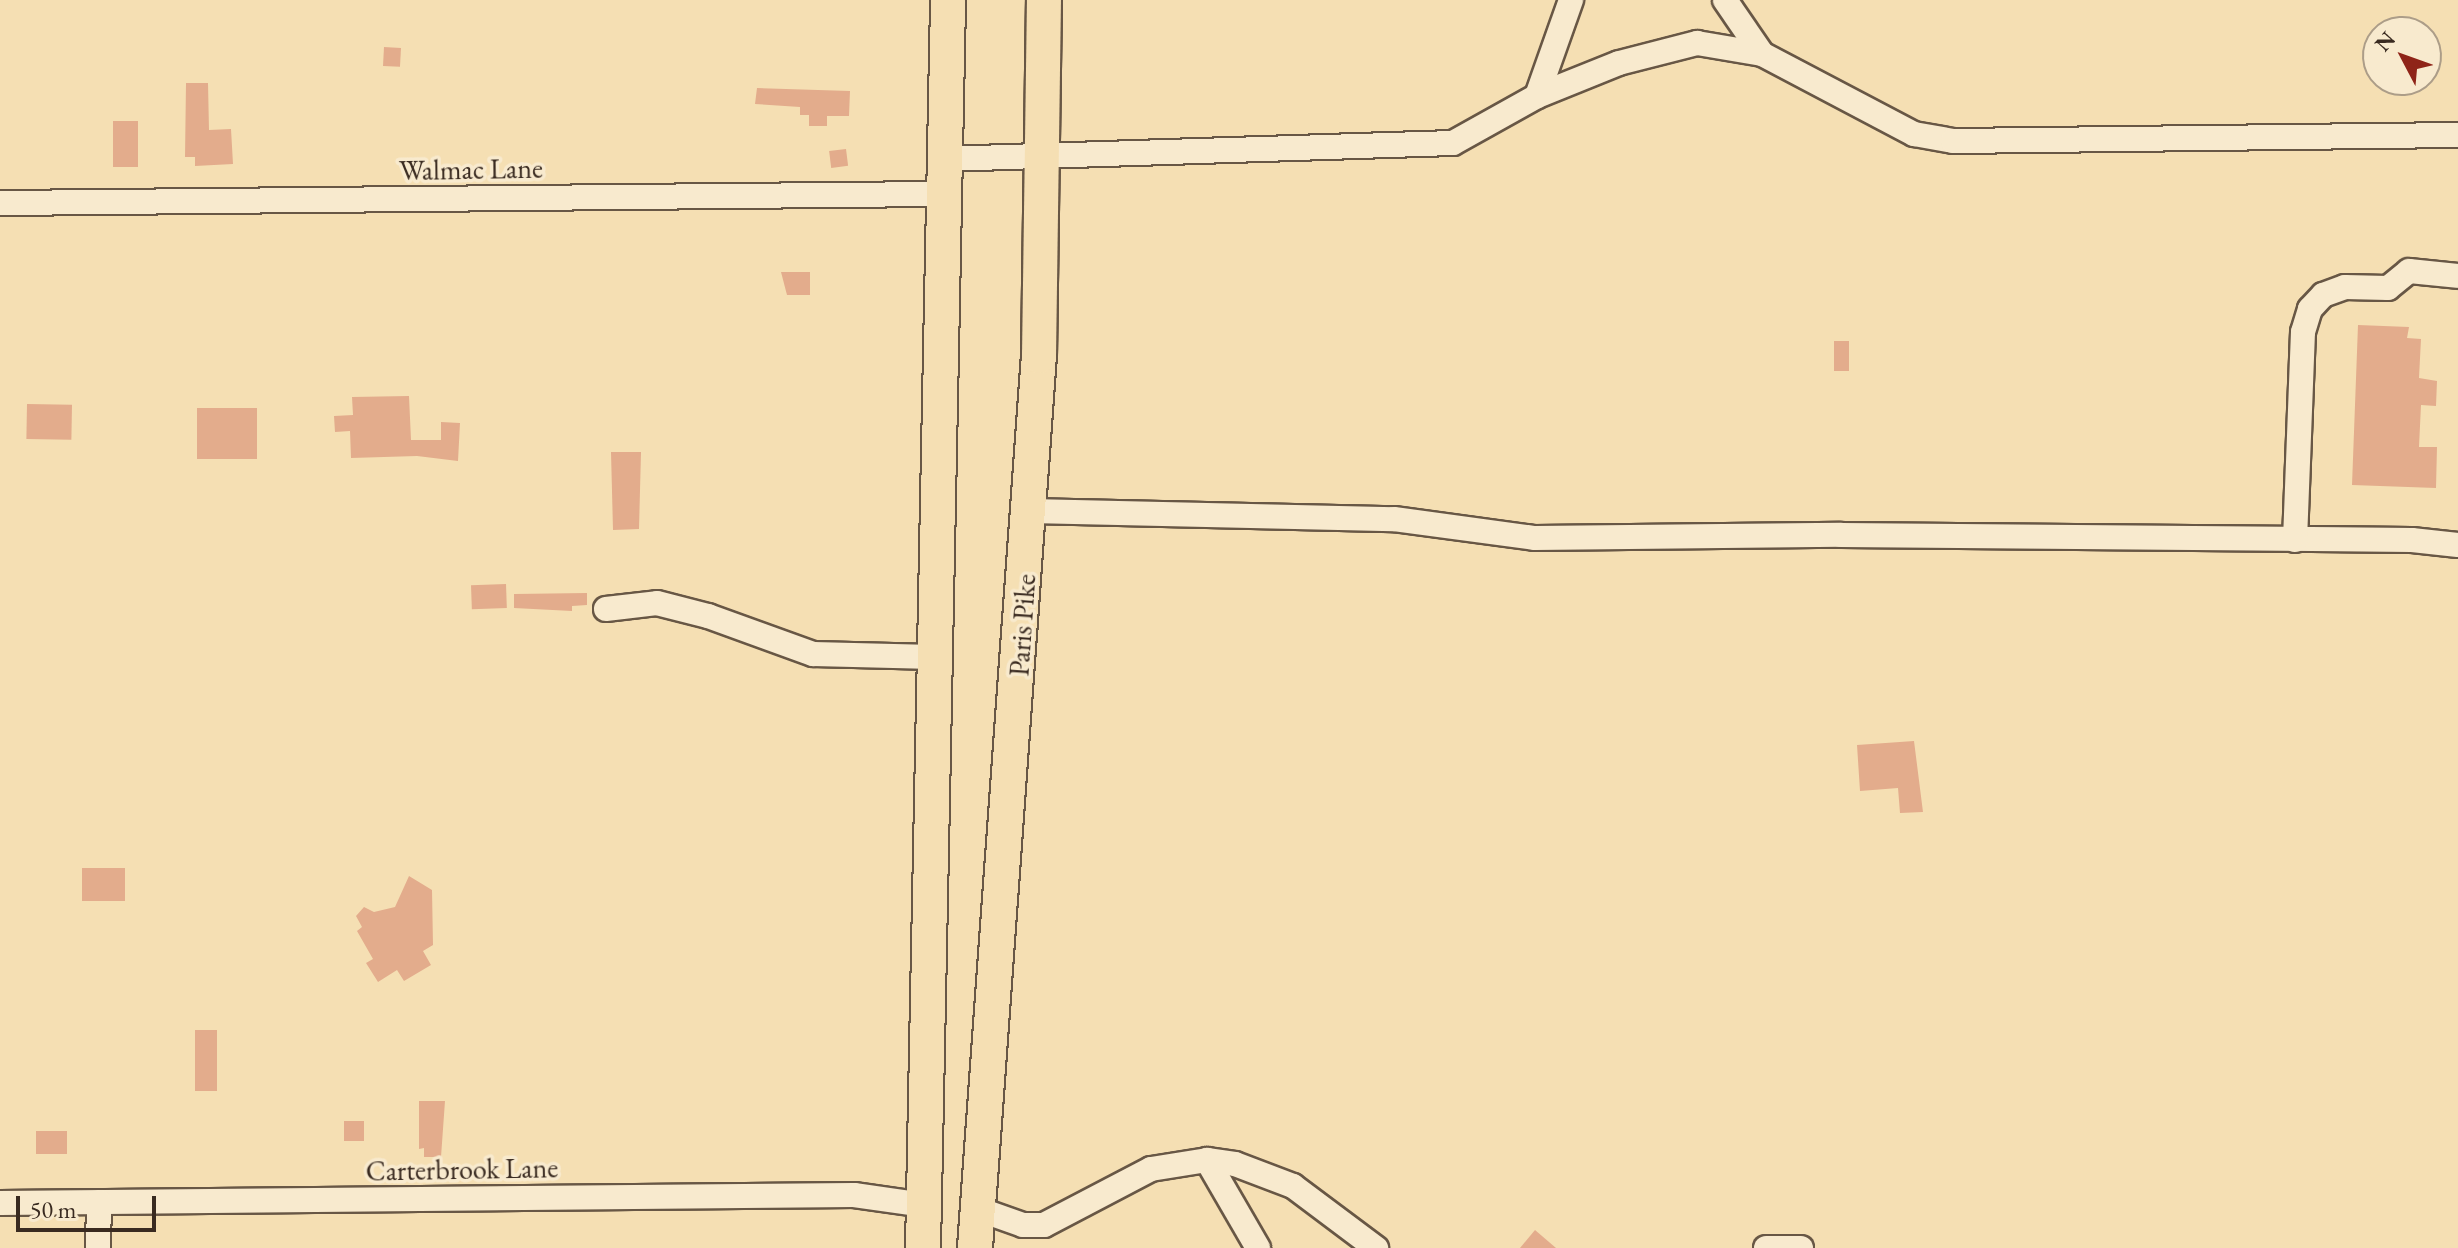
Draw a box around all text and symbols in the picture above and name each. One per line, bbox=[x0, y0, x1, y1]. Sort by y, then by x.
north arrow bbox=[2362, 16, 2442, 96]
text: N bbox=[2368, 25, 2402, 57]
street label: Walmac Lane bbox=[399, 151, 543, 187]
street label: Paris Pike bbox=[1002, 573, 1042, 677]
street label: Carterbrook Lane bbox=[365, 1151, 559, 1187]
scale bar bbox=[20, 1180, 160, 1230]
text: 50 m bbox=[30, 1194, 77, 1225]

